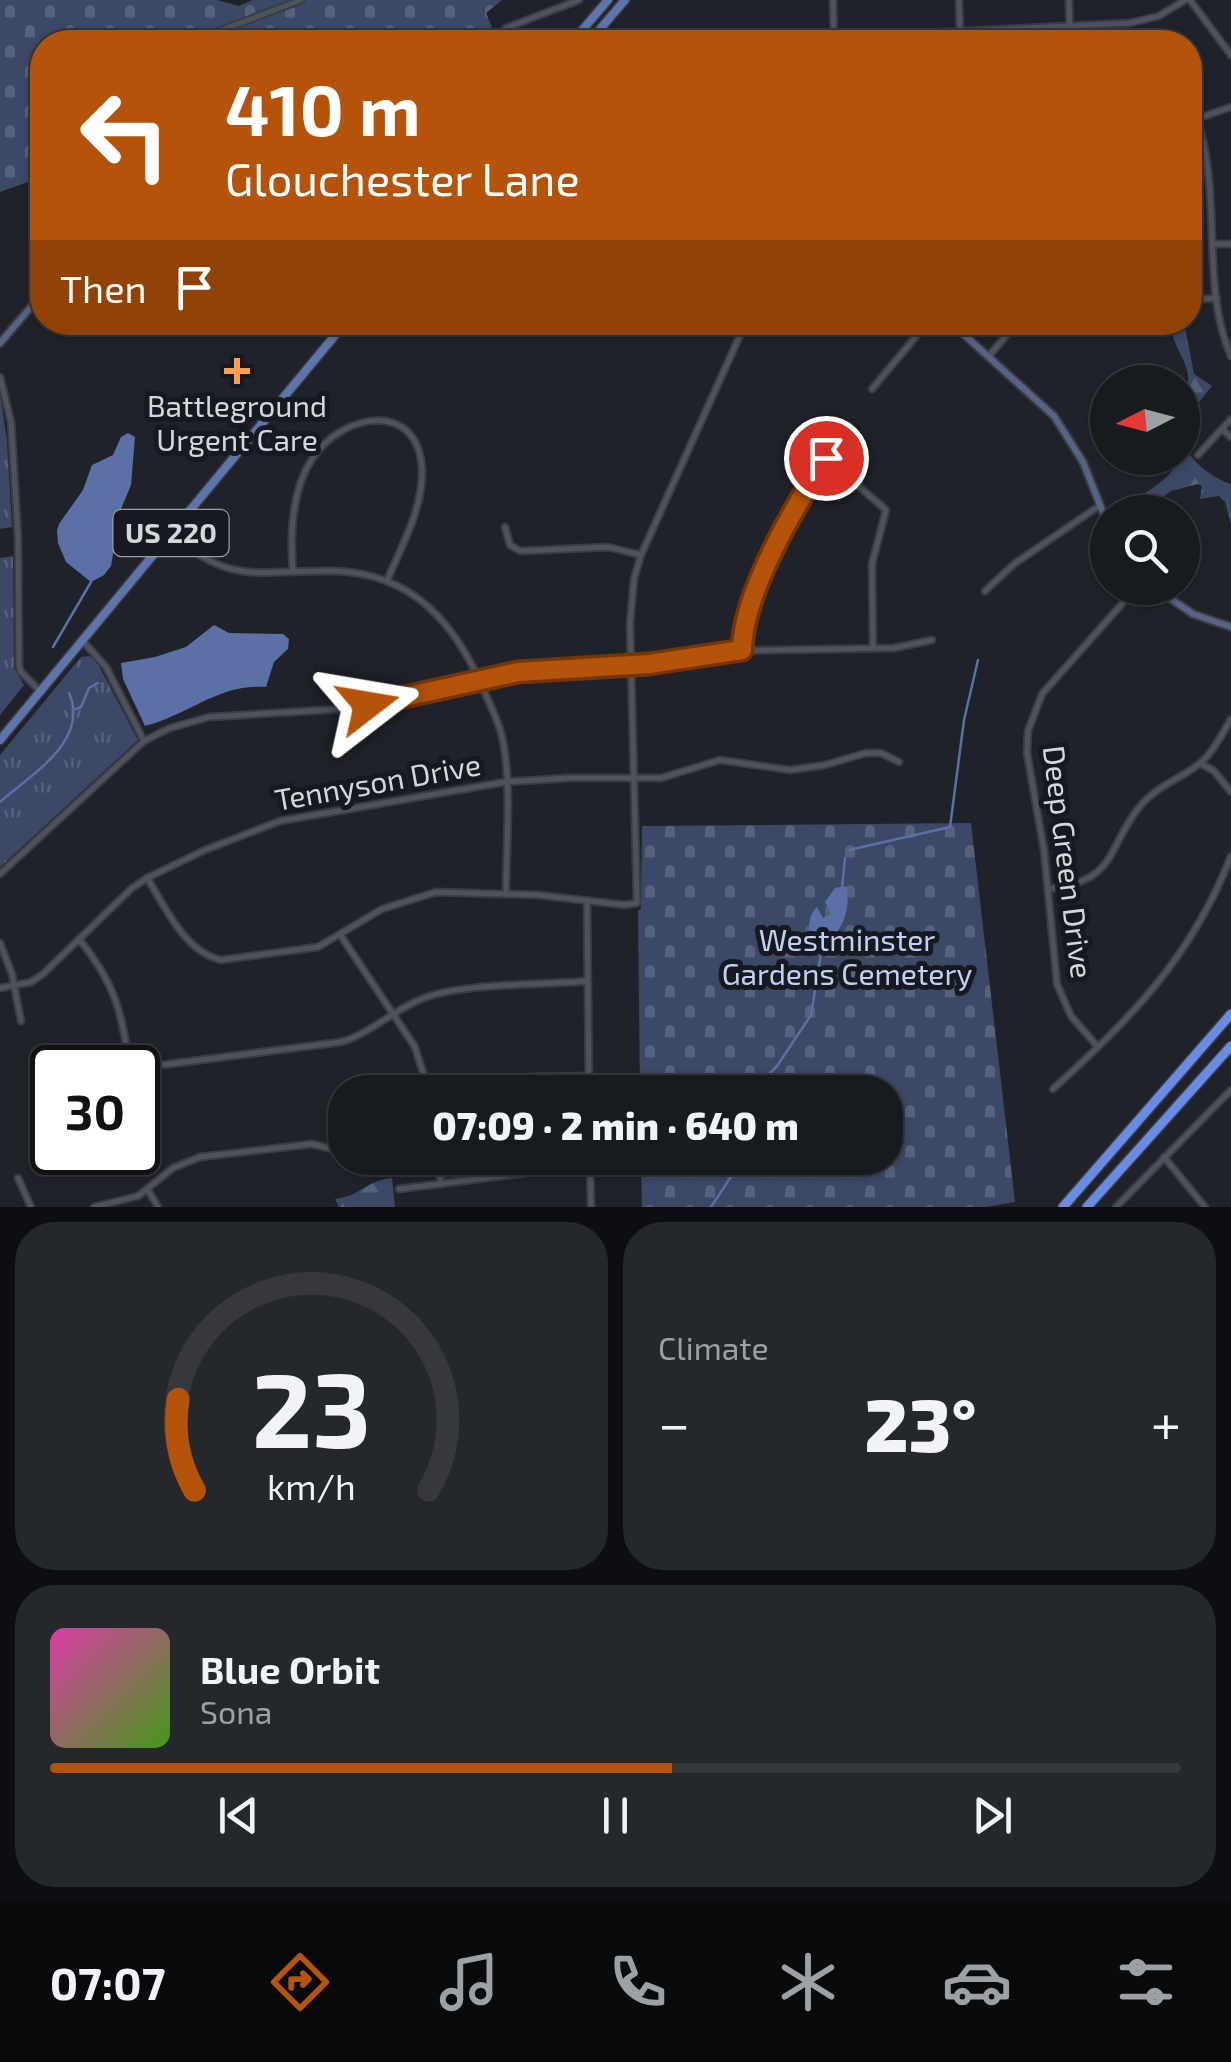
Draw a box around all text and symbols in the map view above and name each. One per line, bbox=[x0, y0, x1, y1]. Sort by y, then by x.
text: 410 m bbox=[225, 66, 421, 150]
icon: left bbox=[60, 70, 190, 200]
text: Glouchester Lane bbox=[225, 151, 580, 205]
icon: arrive bbox=[167, 260, 222, 315]
text: Then bbox=[60, 265, 147, 311]
marker: Battleground Urgent Care bbox=[224, 358, 250, 384]
north arrow bbox=[1090, 365, 1200, 475]
map controls bbox=[1090, 365, 1200, 605]
place label: Battleground Urgent Care bbox=[147, 387, 327, 457]
pin bbox=[784, 416, 869, 501]
icon: arrive bbox=[799, 431, 854, 486]
button: search bbox=[1090, 495, 1200, 605]
road number: US 220 bbox=[114, 510, 228, 556]
position arrow bbox=[316, 653, 420, 757]
street label: Deep Green Drive bbox=[1037, 743, 1101, 980]
street label: Tennyson Drive bbox=[272, 745, 483, 817]
park label: Westminster Gardens Cemetery bbox=[722, 921, 972, 991]
speed limit sign: 30 bbox=[30, 1045, 160, 1175]
text: 07:09 · 2 min · 640 m bbox=[432, 1102, 799, 1148]
text: Climate bbox=[658, 1328, 769, 1366]
text: 23 bbox=[252, 1344, 371, 1469]
text: 23° bbox=[864, 1377, 977, 1467]
text: − bbox=[658, 1389, 690, 1455]
text: + bbox=[1151, 1389, 1181, 1455]
text: km/h bbox=[267, 1464, 356, 1507]
text: Blue Orbit bbox=[200, 1646, 380, 1692]
text: Sona bbox=[200, 1692, 272, 1730]
icon: previous bbox=[211, 1788, 266, 1843]
icon: pause bbox=[588, 1788, 643, 1843]
icon: next bbox=[965, 1788, 1020, 1843]
icon: directions bbox=[265, 1947, 335, 2017]
icon: music bbox=[434, 1947, 504, 2017]
icon: phone bbox=[603, 1947, 673, 2017]
icon: climate bbox=[773, 1947, 843, 2017]
icon: car bbox=[942, 1947, 1012, 2017]
icon: filters bbox=[1111, 1947, 1181, 2017]
text: 07:07 bbox=[50, 1955, 166, 2009]

